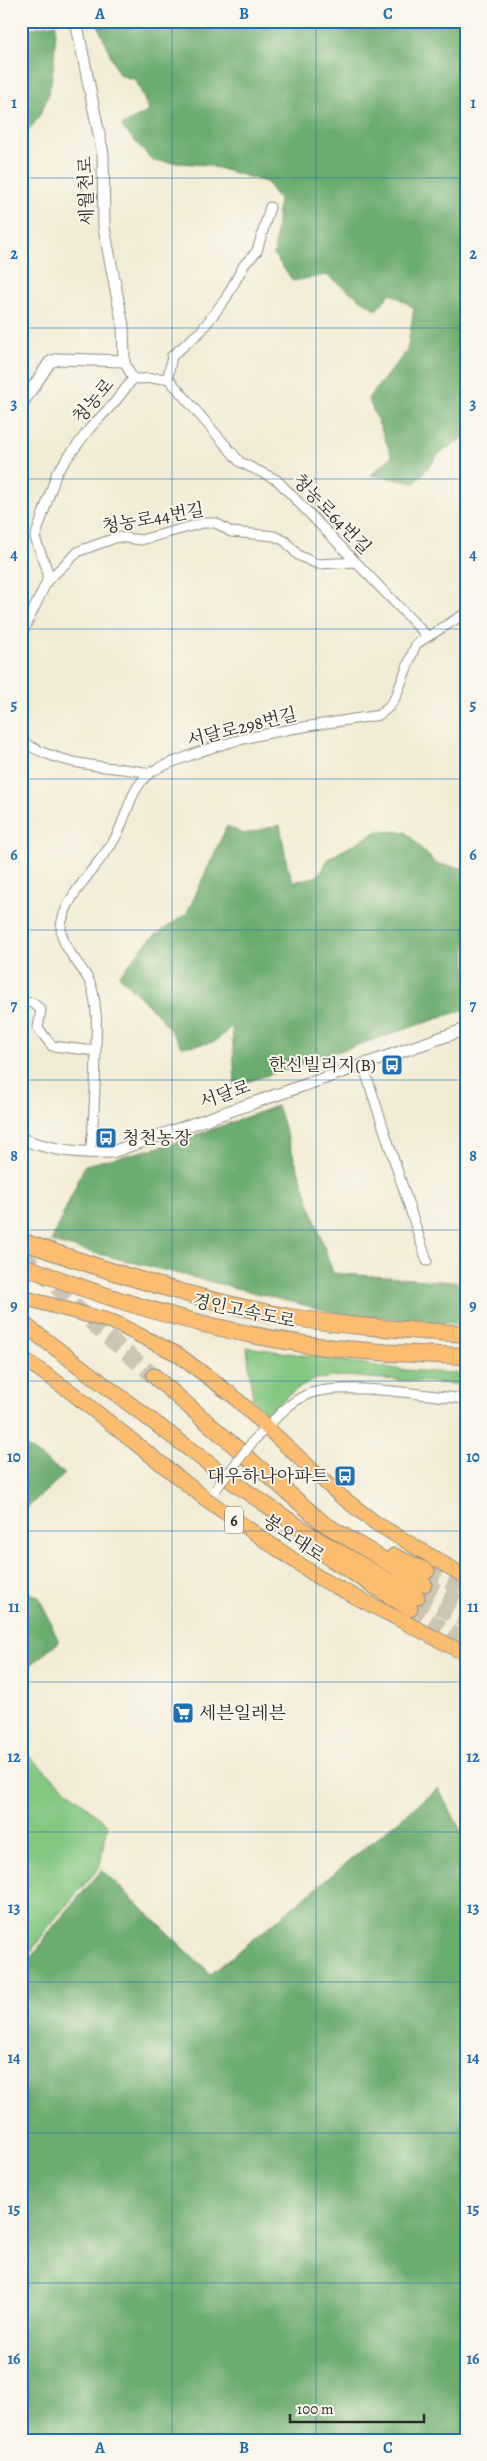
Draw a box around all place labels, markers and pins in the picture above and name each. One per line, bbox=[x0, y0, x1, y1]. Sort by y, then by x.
place label: 한신빌리지(B) bbox=[268, 1053, 376, 1077]
bus stop icon: 한신빌리지(B) bbox=[380, 1053, 404, 1077]
bus stop icon: 청천농장 bbox=[94, 1126, 118, 1150]
place label: 청천농장 bbox=[122, 1126, 192, 1150]
place label: 대우하나아파트 bbox=[207, 1464, 330, 1488]
bus stop icon: 대우하나아파트 bbox=[333, 1464, 357, 1488]
supermarket icon: 세븐일레븐 bbox=[171, 1701, 195, 1725]
place label: 세븐일레븐 bbox=[199, 1701, 287, 1725]

